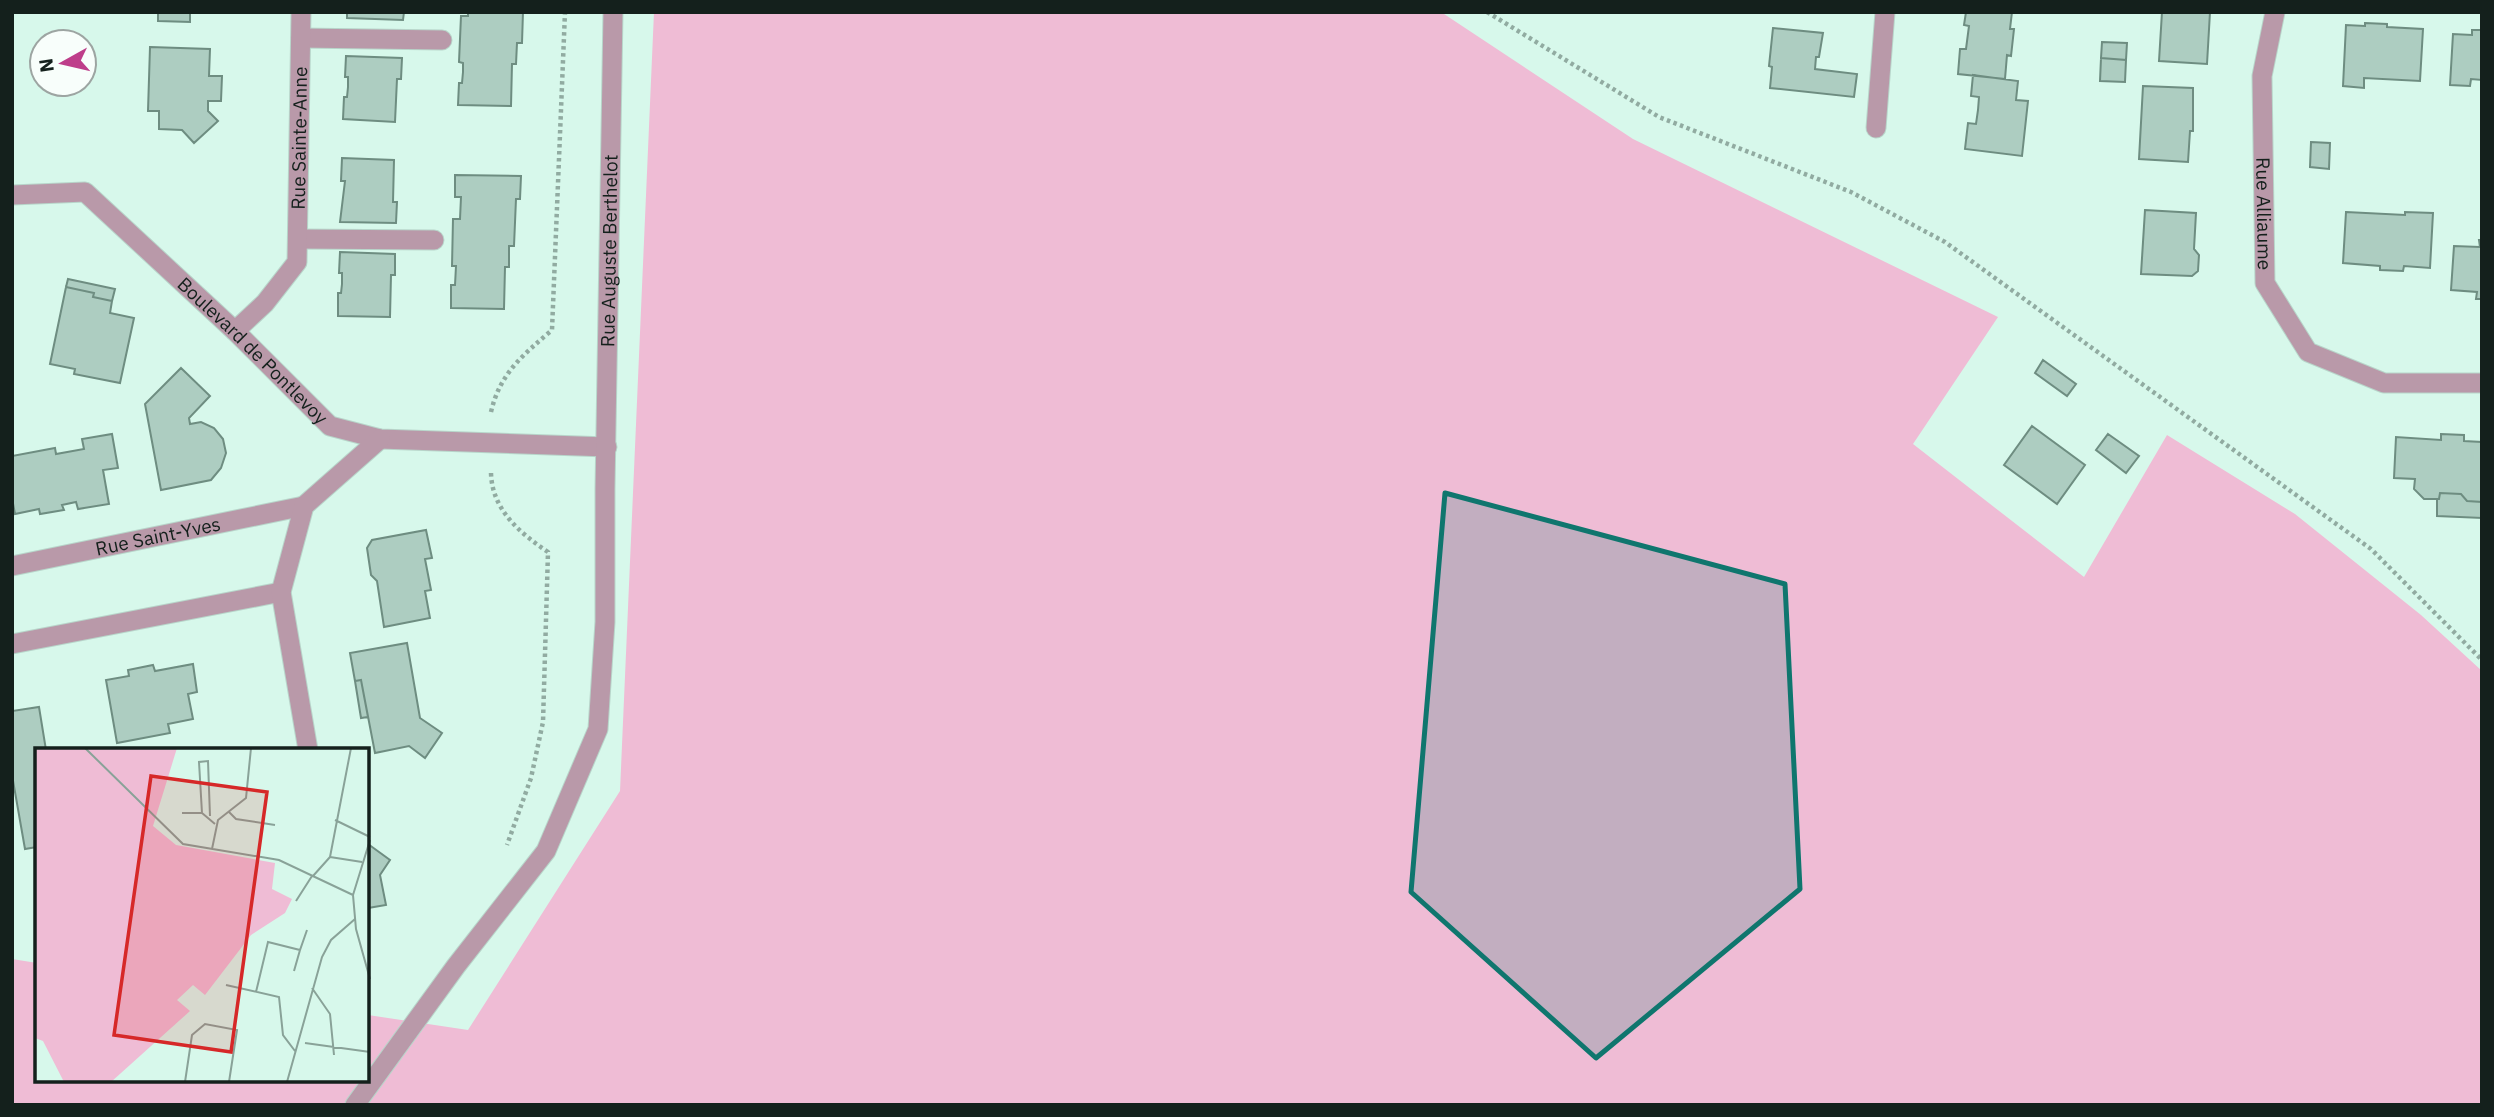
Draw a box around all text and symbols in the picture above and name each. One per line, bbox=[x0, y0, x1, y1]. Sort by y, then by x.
north arrow bbox=[28, 28, 98, 98]
text: N bbox=[33, 57, 59, 74]
street label: Rue Sainte-Anne bbox=[286, 66, 312, 210]
street label: Rue Auguste Berthelot bbox=[595, 154, 623, 347]
street label: Rue Alliaume bbox=[2251, 157, 2277, 270]
street label: Boulevard de Pontlevoy bbox=[173, 272, 334, 430]
street label: Rue Saint-Yves bbox=[93, 511, 223, 561]
inset map bbox=[35, 748, 369, 1082]

